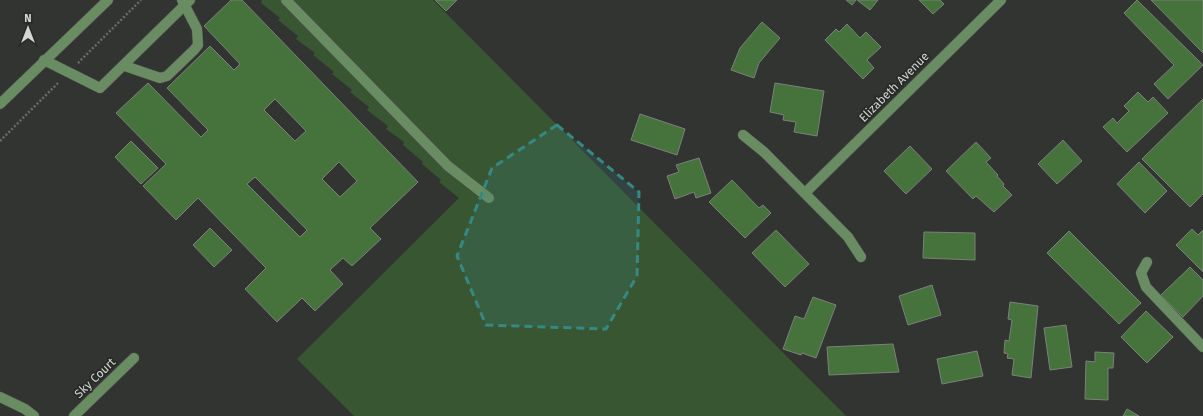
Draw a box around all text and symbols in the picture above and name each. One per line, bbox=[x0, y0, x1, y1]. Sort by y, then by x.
north arrow bbox=[8, 8, 48, 48]
text: N bbox=[24, 12, 32, 25]
street label: Elizabeth Avenue bbox=[856, 49, 932, 125]
street label: Sky Court bbox=[72, 355, 119, 401]

